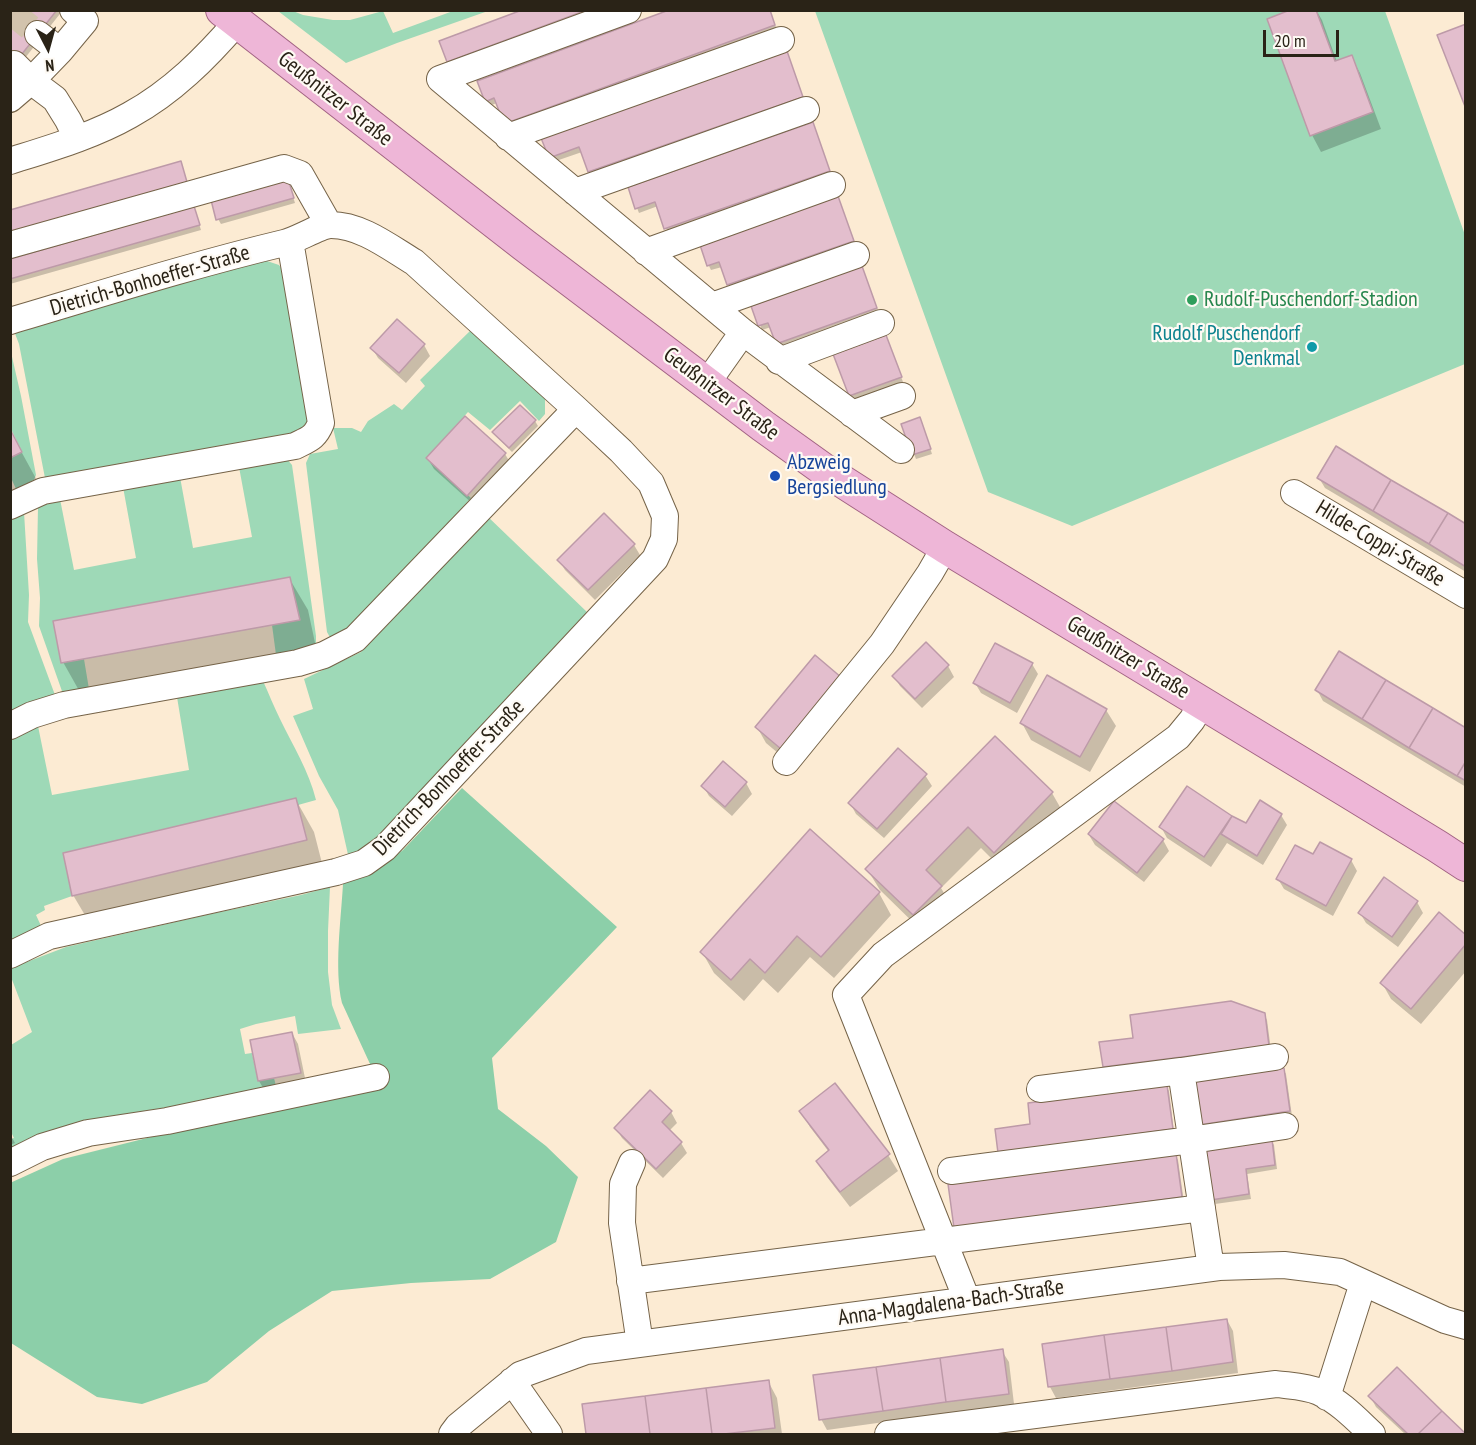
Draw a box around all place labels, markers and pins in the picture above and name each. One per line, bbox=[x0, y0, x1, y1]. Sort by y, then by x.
place label: Rudolf-Puschendorf-Stadion bbox=[1204, 287, 1418, 313]
marker: Rudolf-Puschendorf-Stadion bbox=[1185, 293, 1199, 307]
place label: Rudolf Puschendorf Denkmal bbox=[1152, 321, 1300, 372]
marker: Rudolf Puschendorf Denkmal bbox=[1305, 340, 1319, 354]
place label: Abzweig Bergsiedlung bbox=[787, 450, 887, 502]
marker: Abzweig Bergsiedlung bbox=[768, 469, 782, 483]

